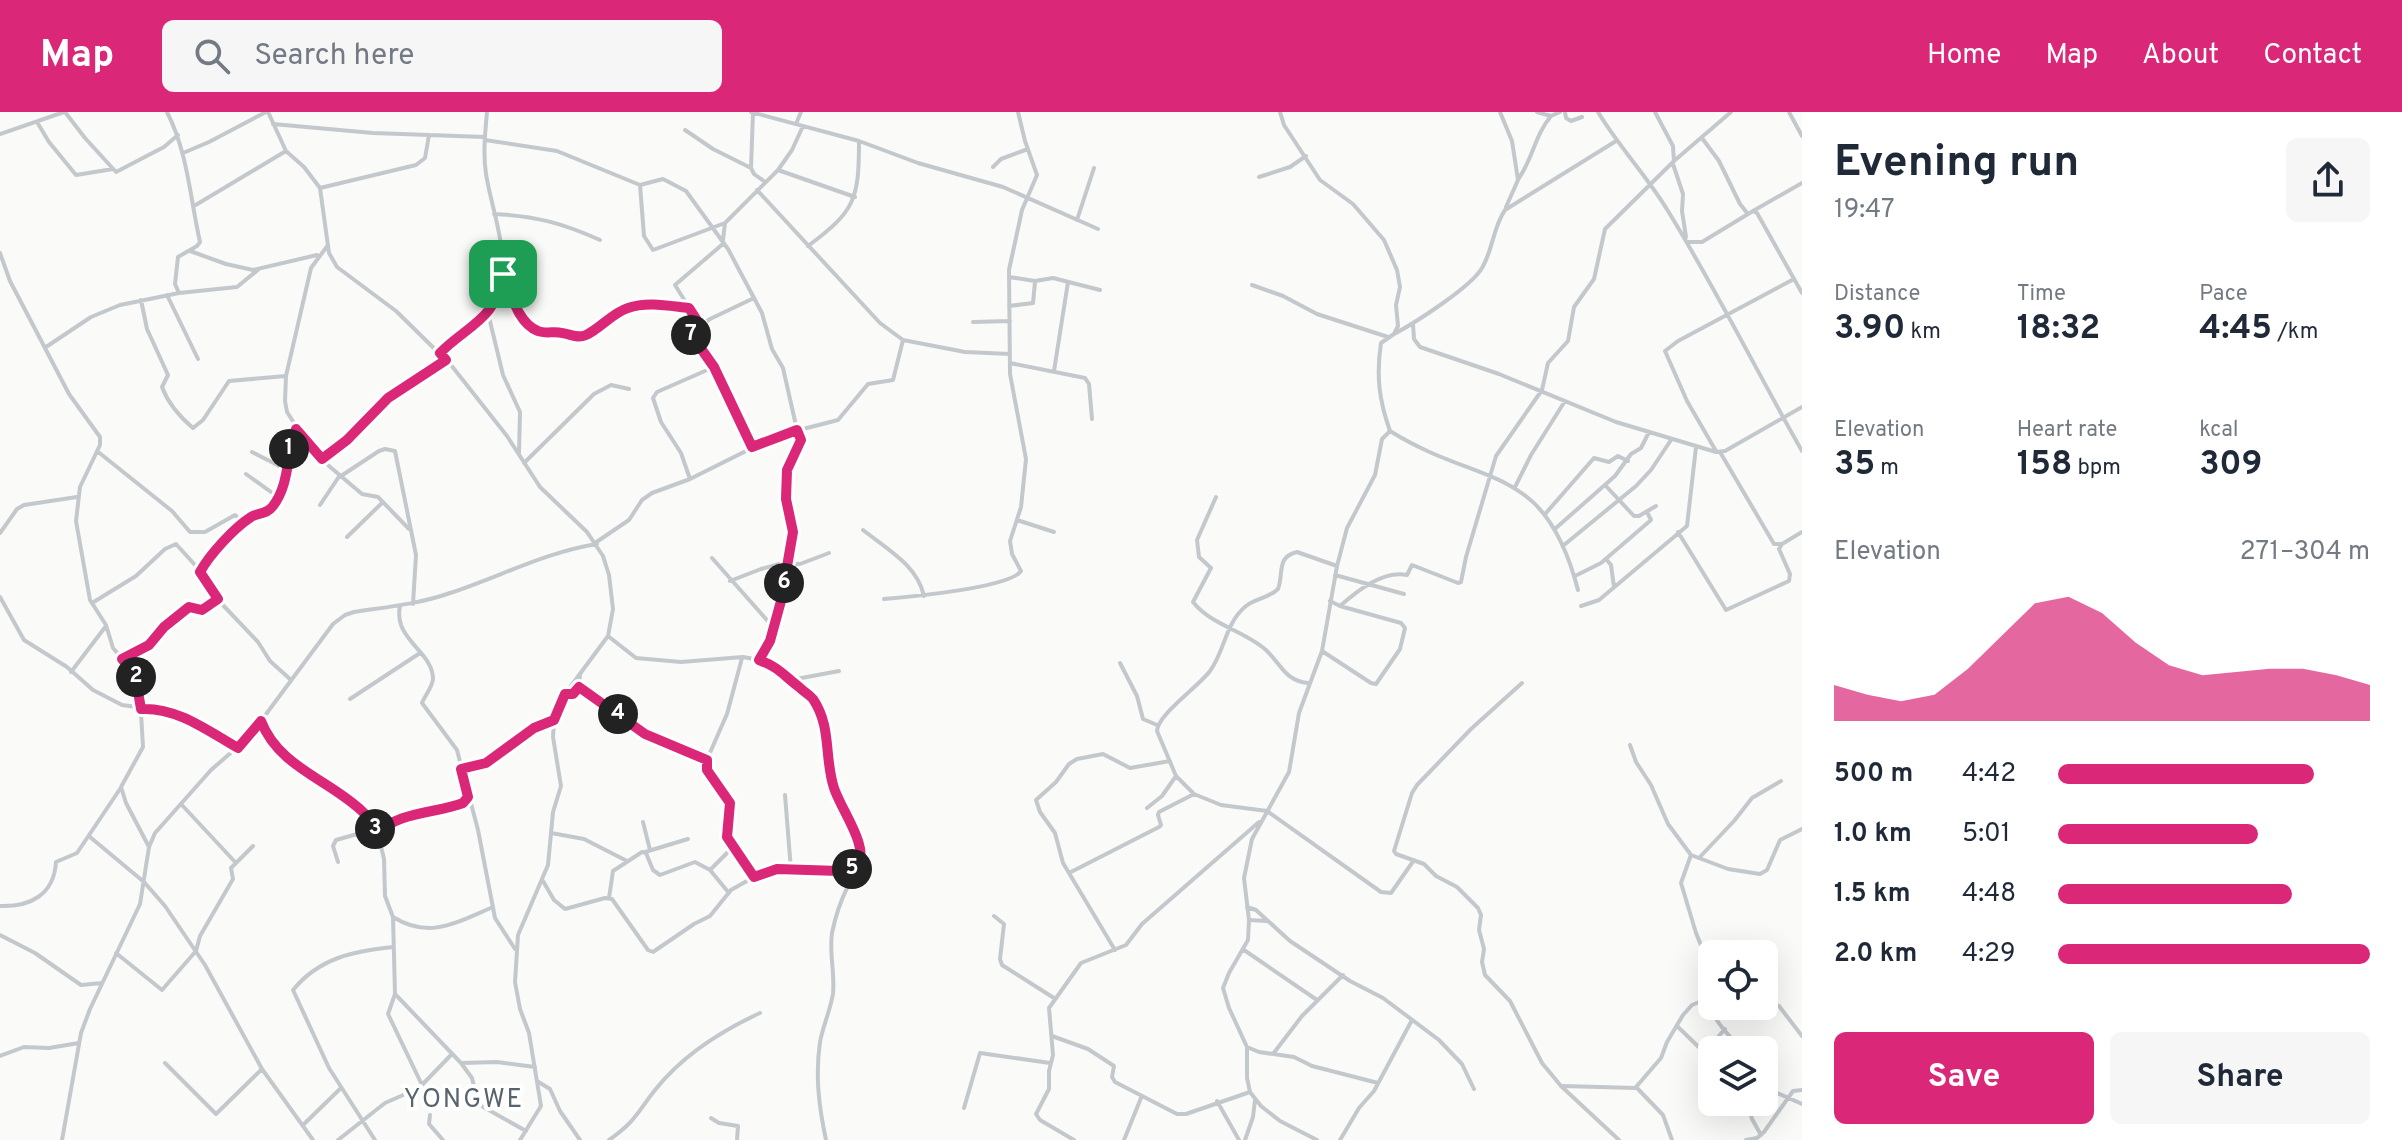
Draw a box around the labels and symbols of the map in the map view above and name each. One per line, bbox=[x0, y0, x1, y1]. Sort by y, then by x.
pin bbox=[469, 240, 537, 308]
pin: 7 bbox=[671, 315, 711, 355]
pin: 1 bbox=[269, 429, 309, 469]
pin: 6 bbox=[764, 563, 804, 603]
pin: 2 bbox=[116, 657, 156, 697]
pin: 4 bbox=[598, 694, 638, 734]
pin: 3 bbox=[355, 809, 395, 849]
pin: 5 bbox=[832, 849, 872, 889]
district label: YONGWE bbox=[404, 1084, 524, 1117]

